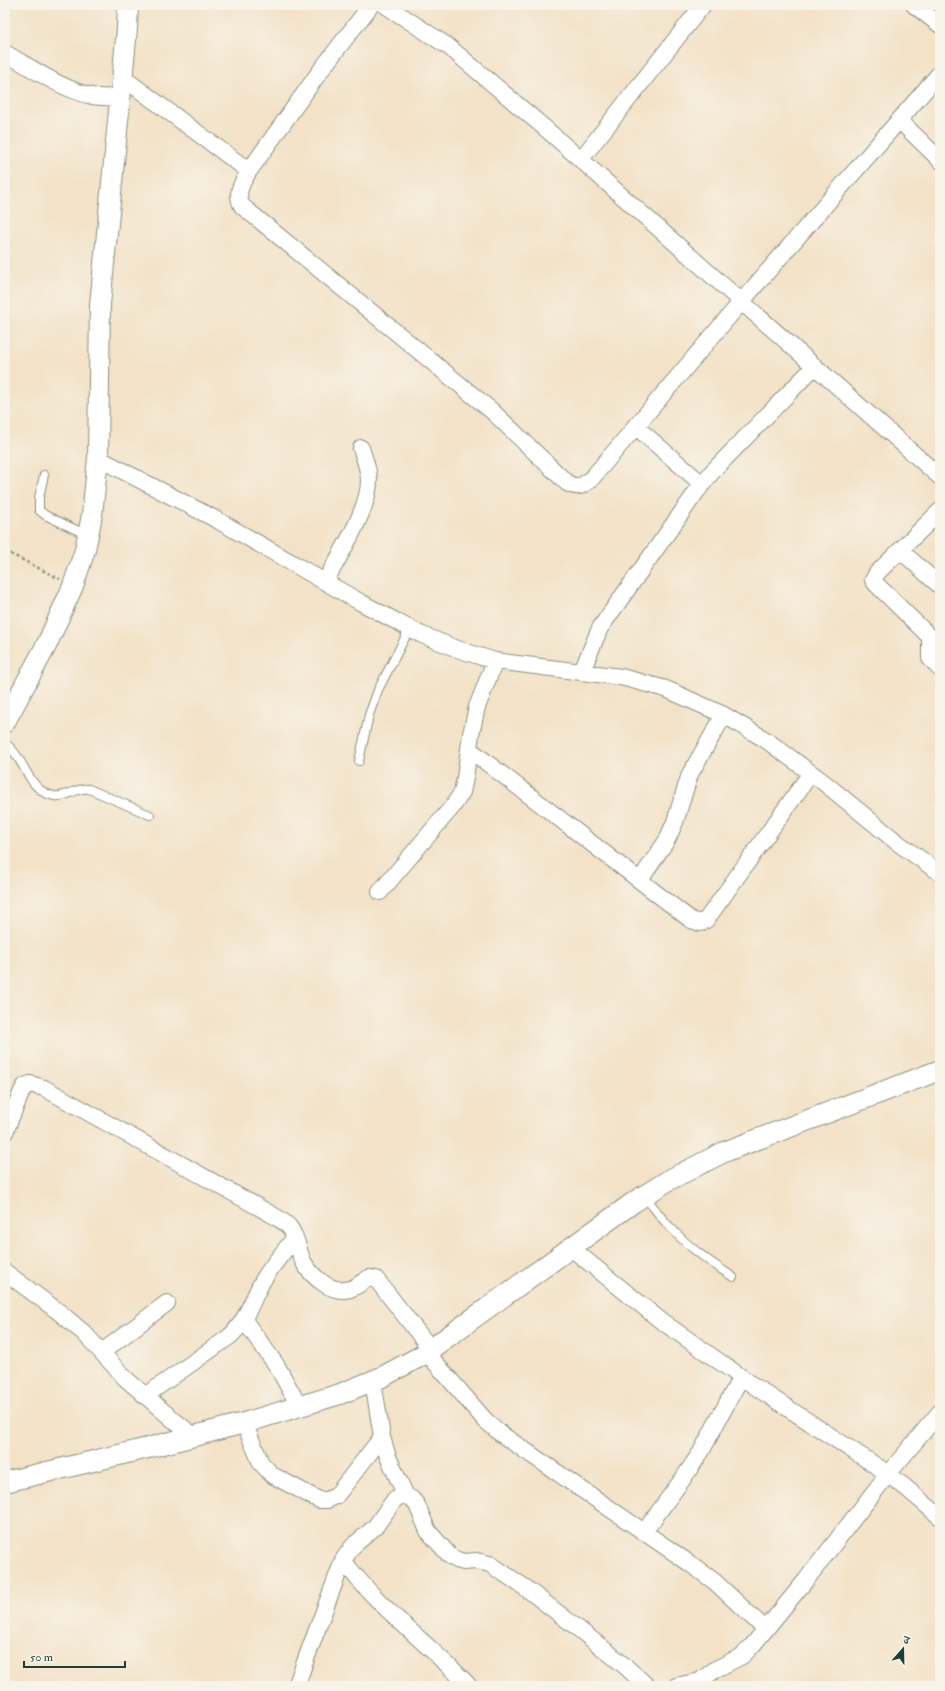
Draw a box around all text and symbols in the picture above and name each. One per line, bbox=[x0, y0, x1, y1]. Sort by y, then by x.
north arrow bbox=[883, 1629, 923, 1669]
text: उ bbox=[900, 1633, 912, 1648]
scale bar bbox=[24, 1643, 125, 1669]
text: 50 m bbox=[30, 1650, 54, 1665]

